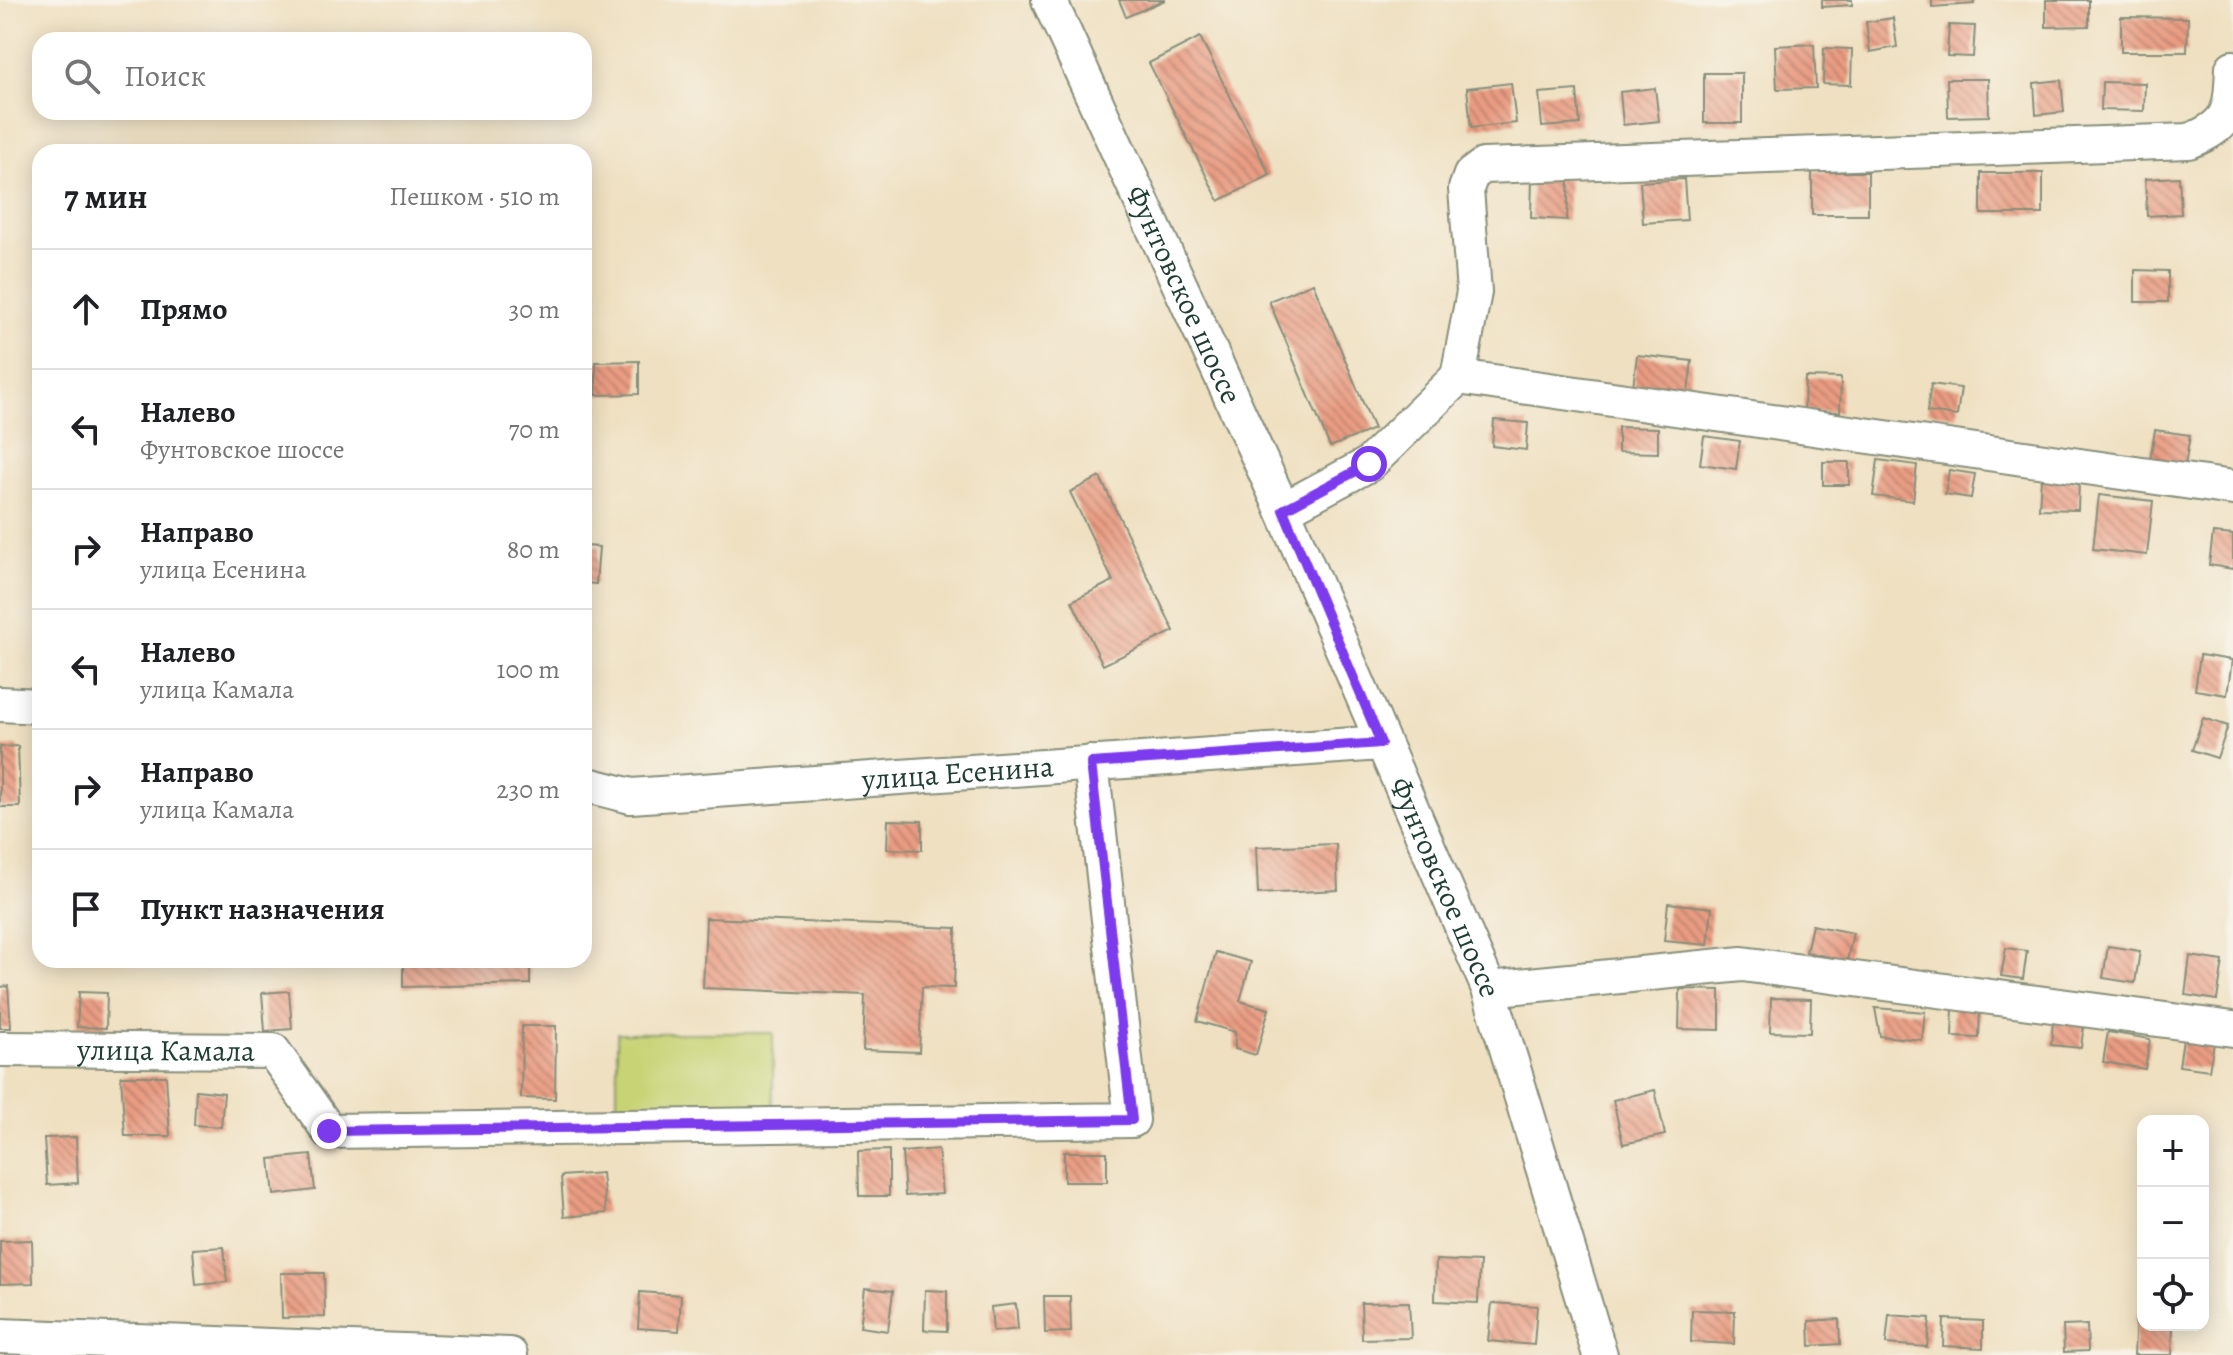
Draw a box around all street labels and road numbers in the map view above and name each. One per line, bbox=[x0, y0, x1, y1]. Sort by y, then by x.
street label: Фунтовское шоссе bbox=[1117, 179, 1252, 410]
street label: улица Есенина bbox=[859, 746, 1055, 800]
street label: Фунтовское шоссе bbox=[1380, 771, 1510, 1002]
street label: улица Камала bbox=[76, 1030, 255, 1071]

